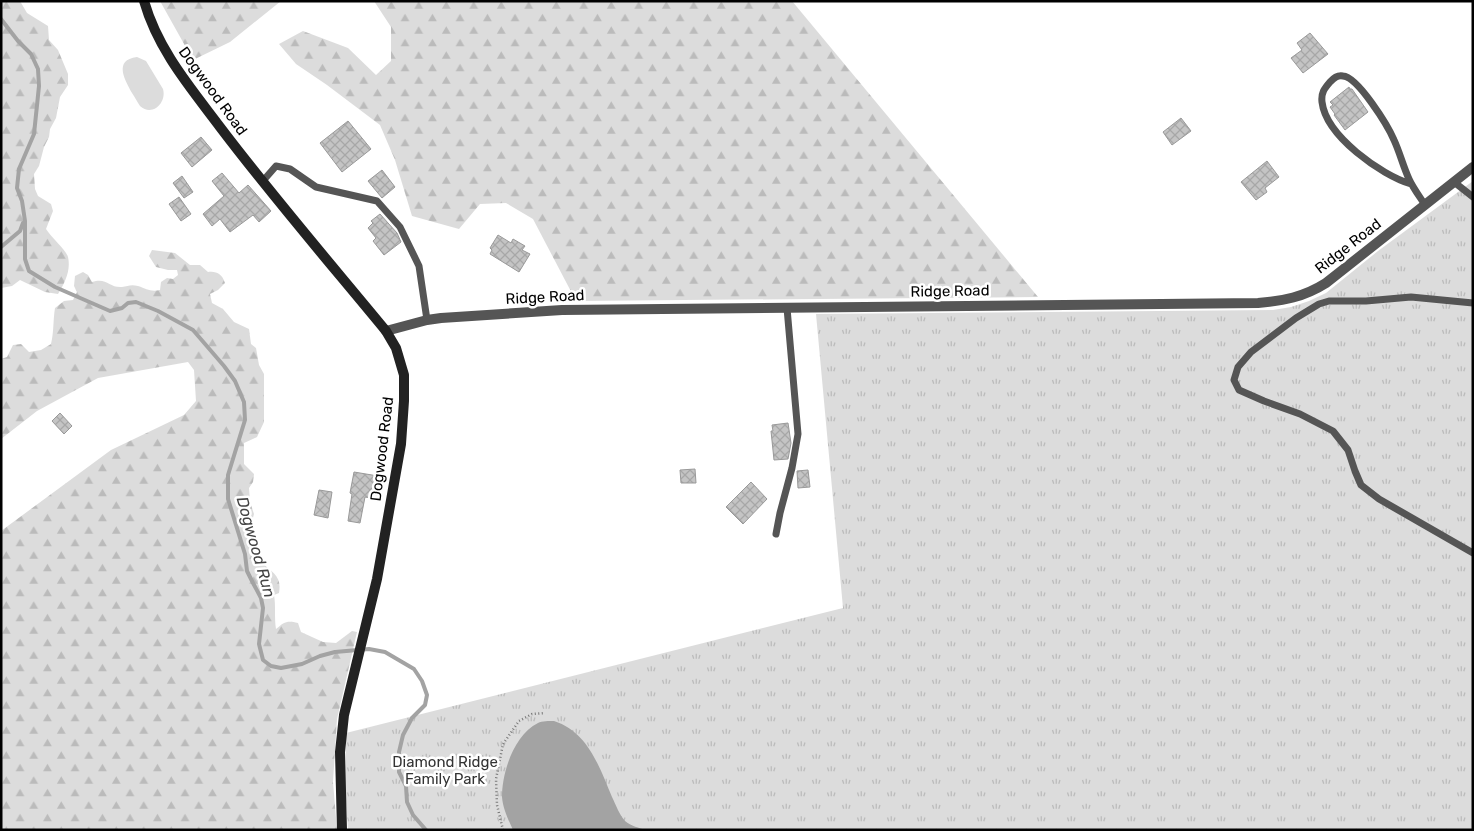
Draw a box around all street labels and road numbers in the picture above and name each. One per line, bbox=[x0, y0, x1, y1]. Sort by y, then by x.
street label: Dogwood Road bbox=[175, 43, 251, 139]
street label: Ridge Road bbox=[1311, 215, 1385, 277]
street label: Ridge Road bbox=[910, 281, 990, 301]
street label: Ridge Road bbox=[505, 286, 585, 308]
street label: Dogwood Road bbox=[367, 396, 397, 502]

